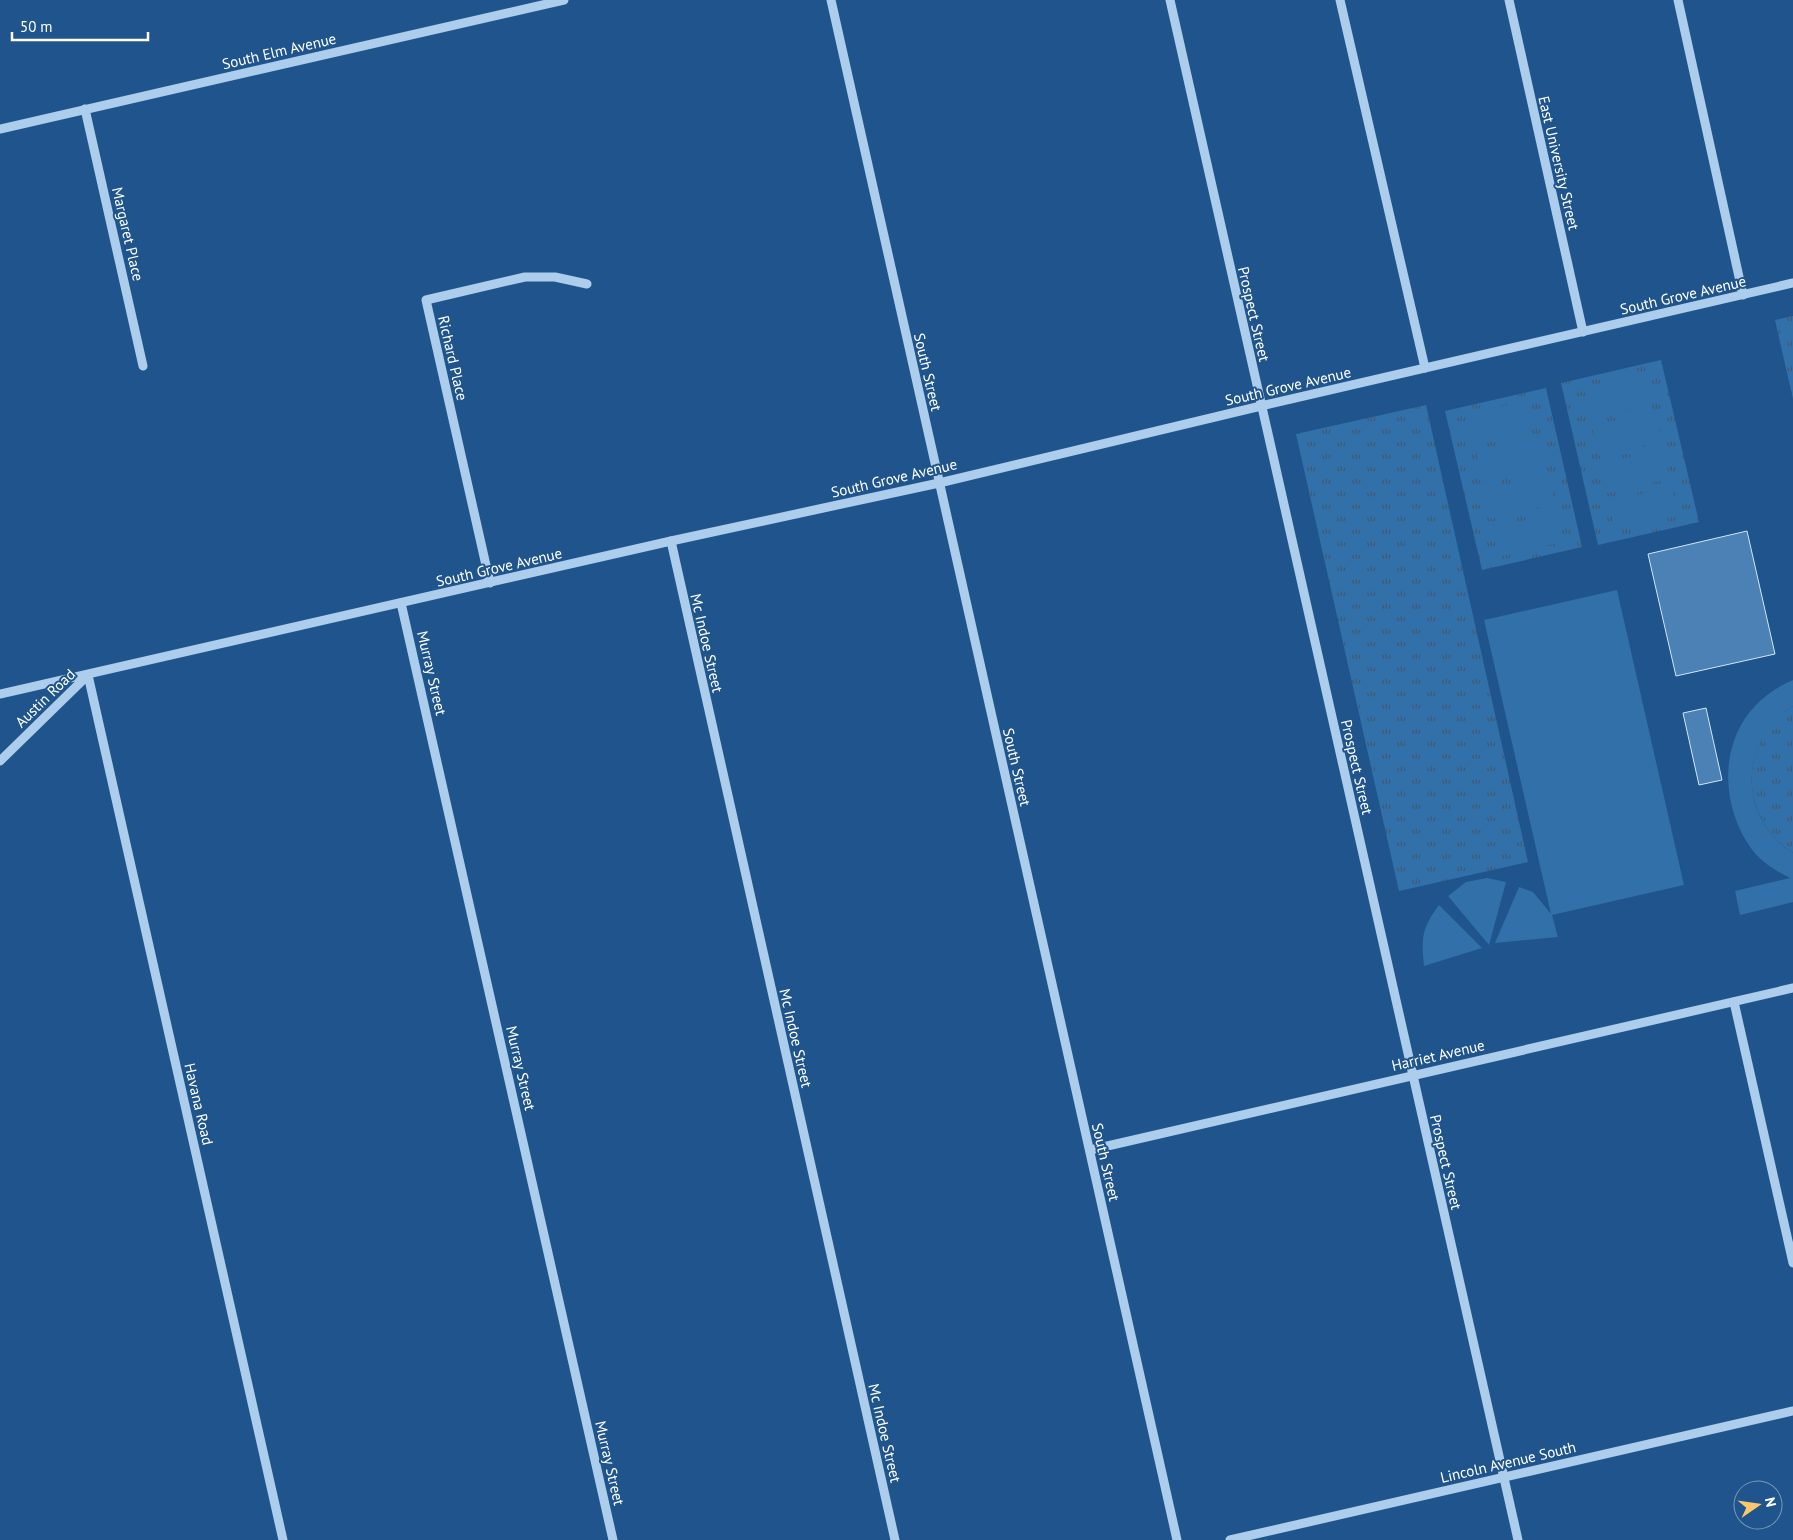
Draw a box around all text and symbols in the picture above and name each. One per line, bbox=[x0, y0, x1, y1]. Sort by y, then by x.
scale bar bbox=[12, 10, 149, 42]
text: 50 m bbox=[20, 17, 53, 36]
street label: South Elm Avenue bbox=[220, 29, 338, 73]
street label: East University Street bbox=[1534, 94, 1584, 232]
street label: Margaret Place bbox=[108, 185, 148, 283]
street label: Prospect Street bbox=[1234, 265, 1274, 363]
street label: South Grove Avenue bbox=[1618, 271, 1748, 319]
street label: Richard Place bbox=[434, 314, 472, 402]
street label: South Street bbox=[910, 331, 946, 413]
street label: South Grove Avenue bbox=[1223, 362, 1353, 410]
street label: South Grove Avenue bbox=[829, 454, 959, 502]
street label: South Grove Avenue bbox=[434, 543, 564, 591]
street label: Mc Indoe Street bbox=[686, 592, 728, 694]
street label: Murray Street bbox=[413, 629, 451, 717]
street label: Austin Road bbox=[11, 665, 79, 731]
street label: Prospect Street bbox=[1337, 718, 1377, 816]
street label: South Street bbox=[999, 726, 1035, 808]
street label: Mc Indoe Street bbox=[775, 987, 817, 1089]
street label: Murray Street bbox=[502, 1024, 540, 1112]
street label: Harriet Avenue bbox=[1390, 1035, 1486, 1075]
street label: Havana Road bbox=[180, 1061, 218, 1147]
street label: Prospect Street bbox=[1426, 1113, 1466, 1211]
street label: South Street bbox=[1088, 1121, 1124, 1203]
street label: Mc Indoe Street bbox=[864, 1382, 906, 1484]
street label: Murray Street bbox=[591, 1419, 629, 1507]
street label: Lincoln Avenue South bbox=[1438, 1437, 1578, 1487]
north arrow bbox=[1733, 1480, 1783, 1530]
text: N bbox=[1761, 1496, 1780, 1509]

